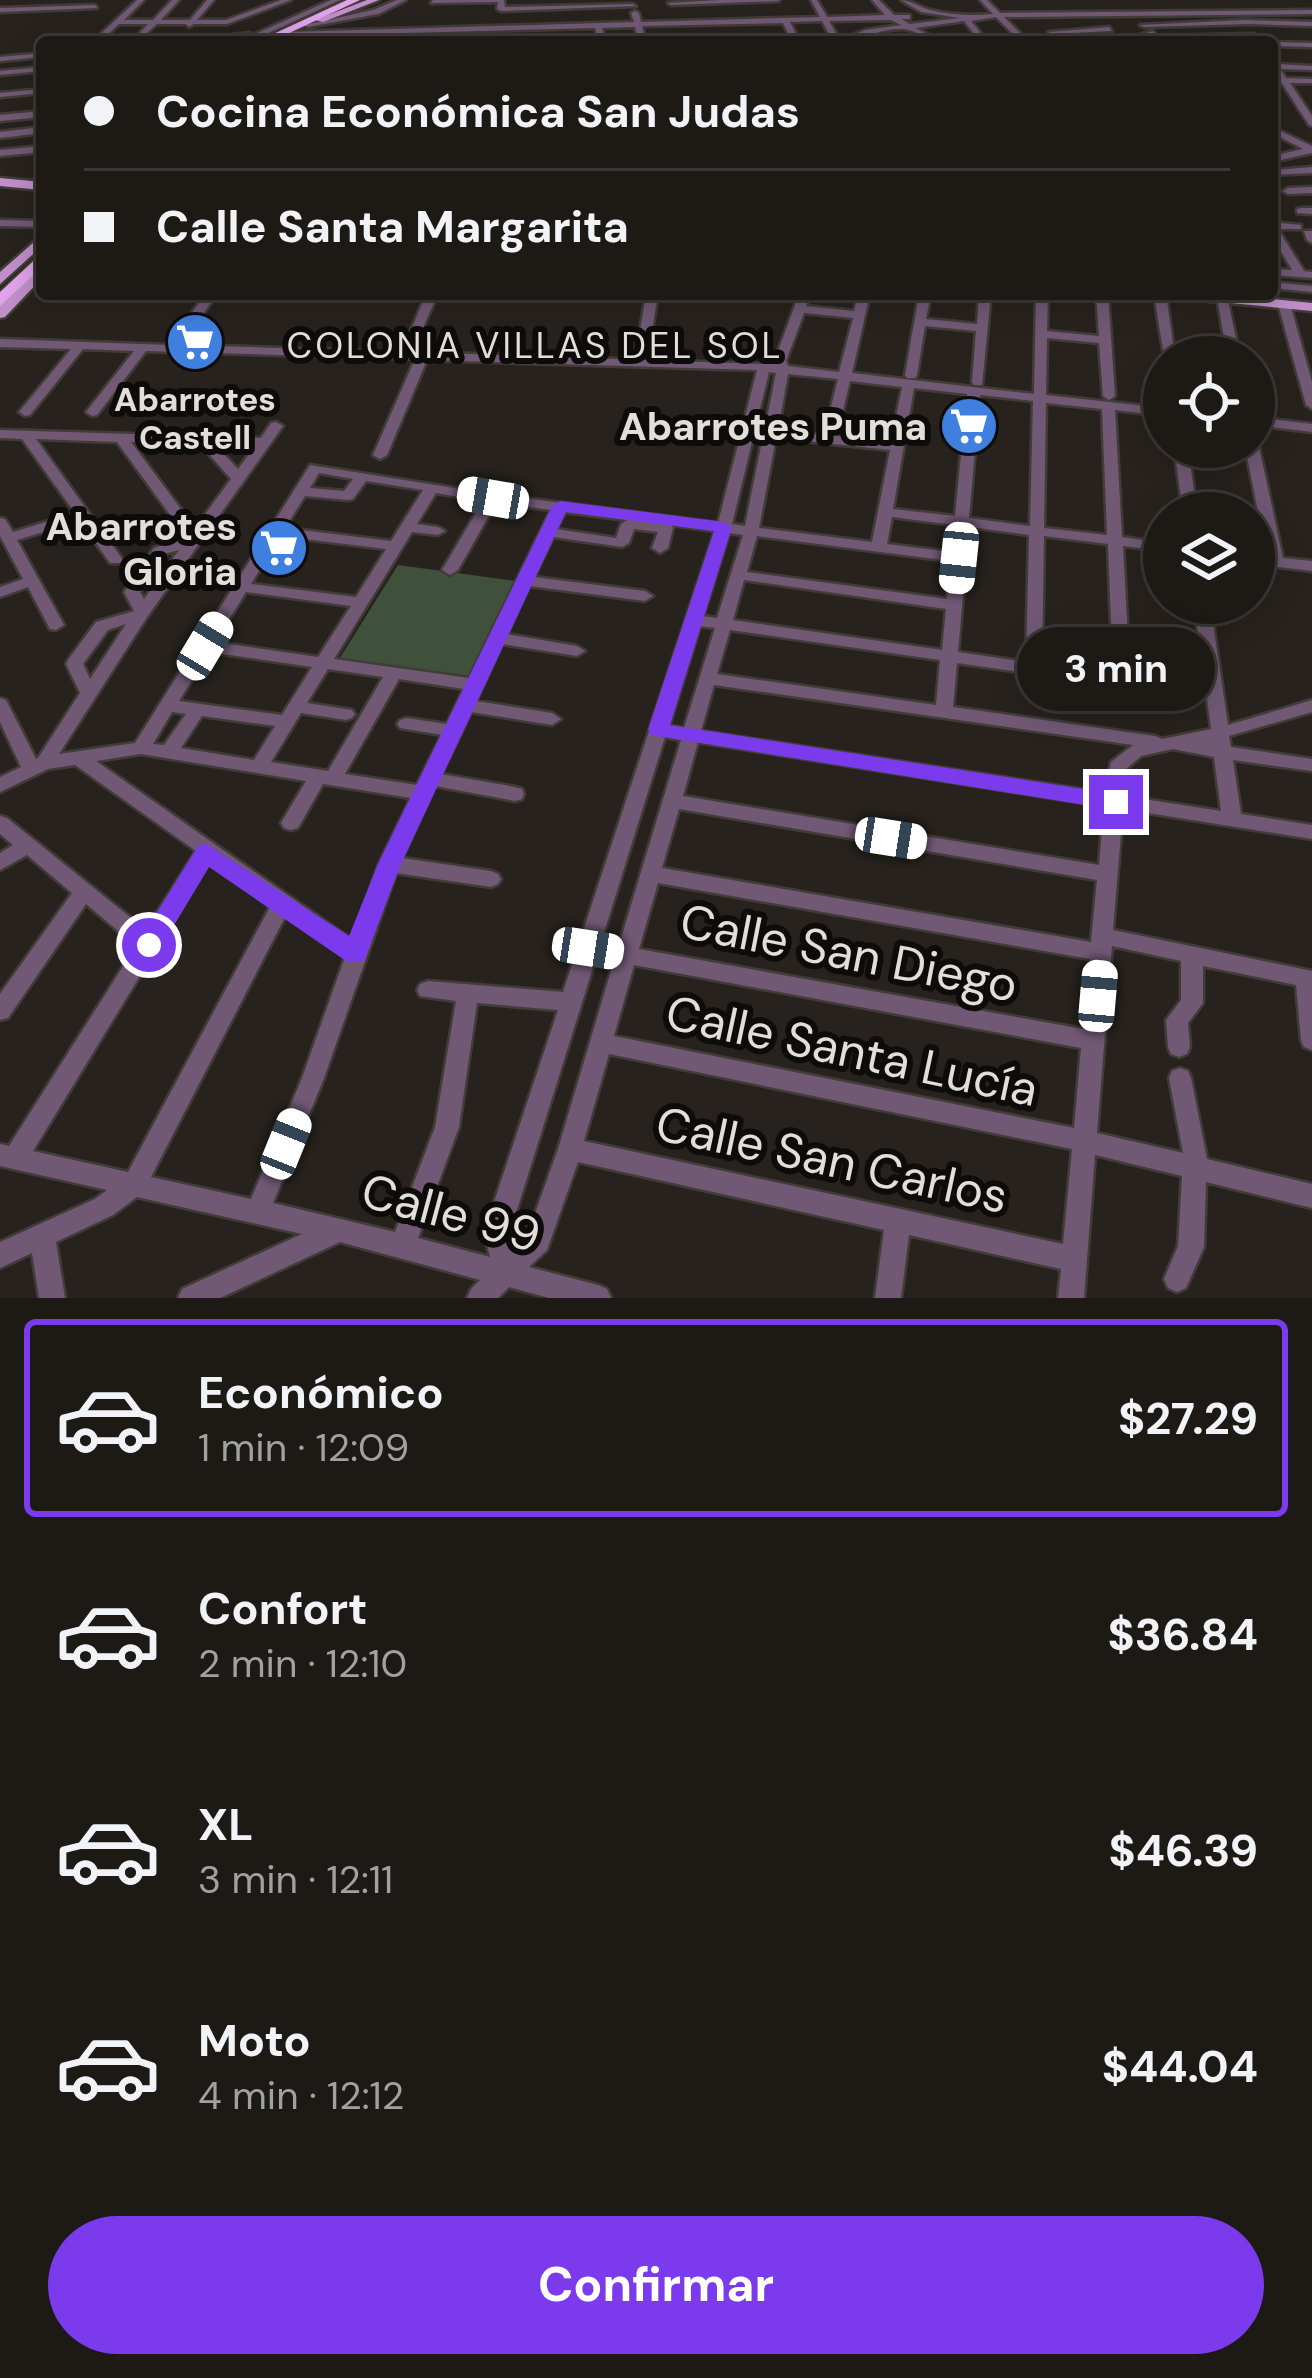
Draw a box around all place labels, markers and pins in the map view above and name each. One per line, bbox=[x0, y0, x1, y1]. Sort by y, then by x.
supermarket icon: Abarrotes Castell bbox=[164, 311, 226, 373]
place label: Abarrotes Castell bbox=[114, 378, 276, 459]
supermarket icon: Abarrotes Puma bbox=[938, 395, 1000, 457]
place label: Abarrotes Puma bbox=[619, 401, 927, 452]
place label: Abarrotes Gloria bbox=[46, 501, 237, 597]
supermarket icon: Abarrotes Gloria bbox=[248, 517, 310, 579]

